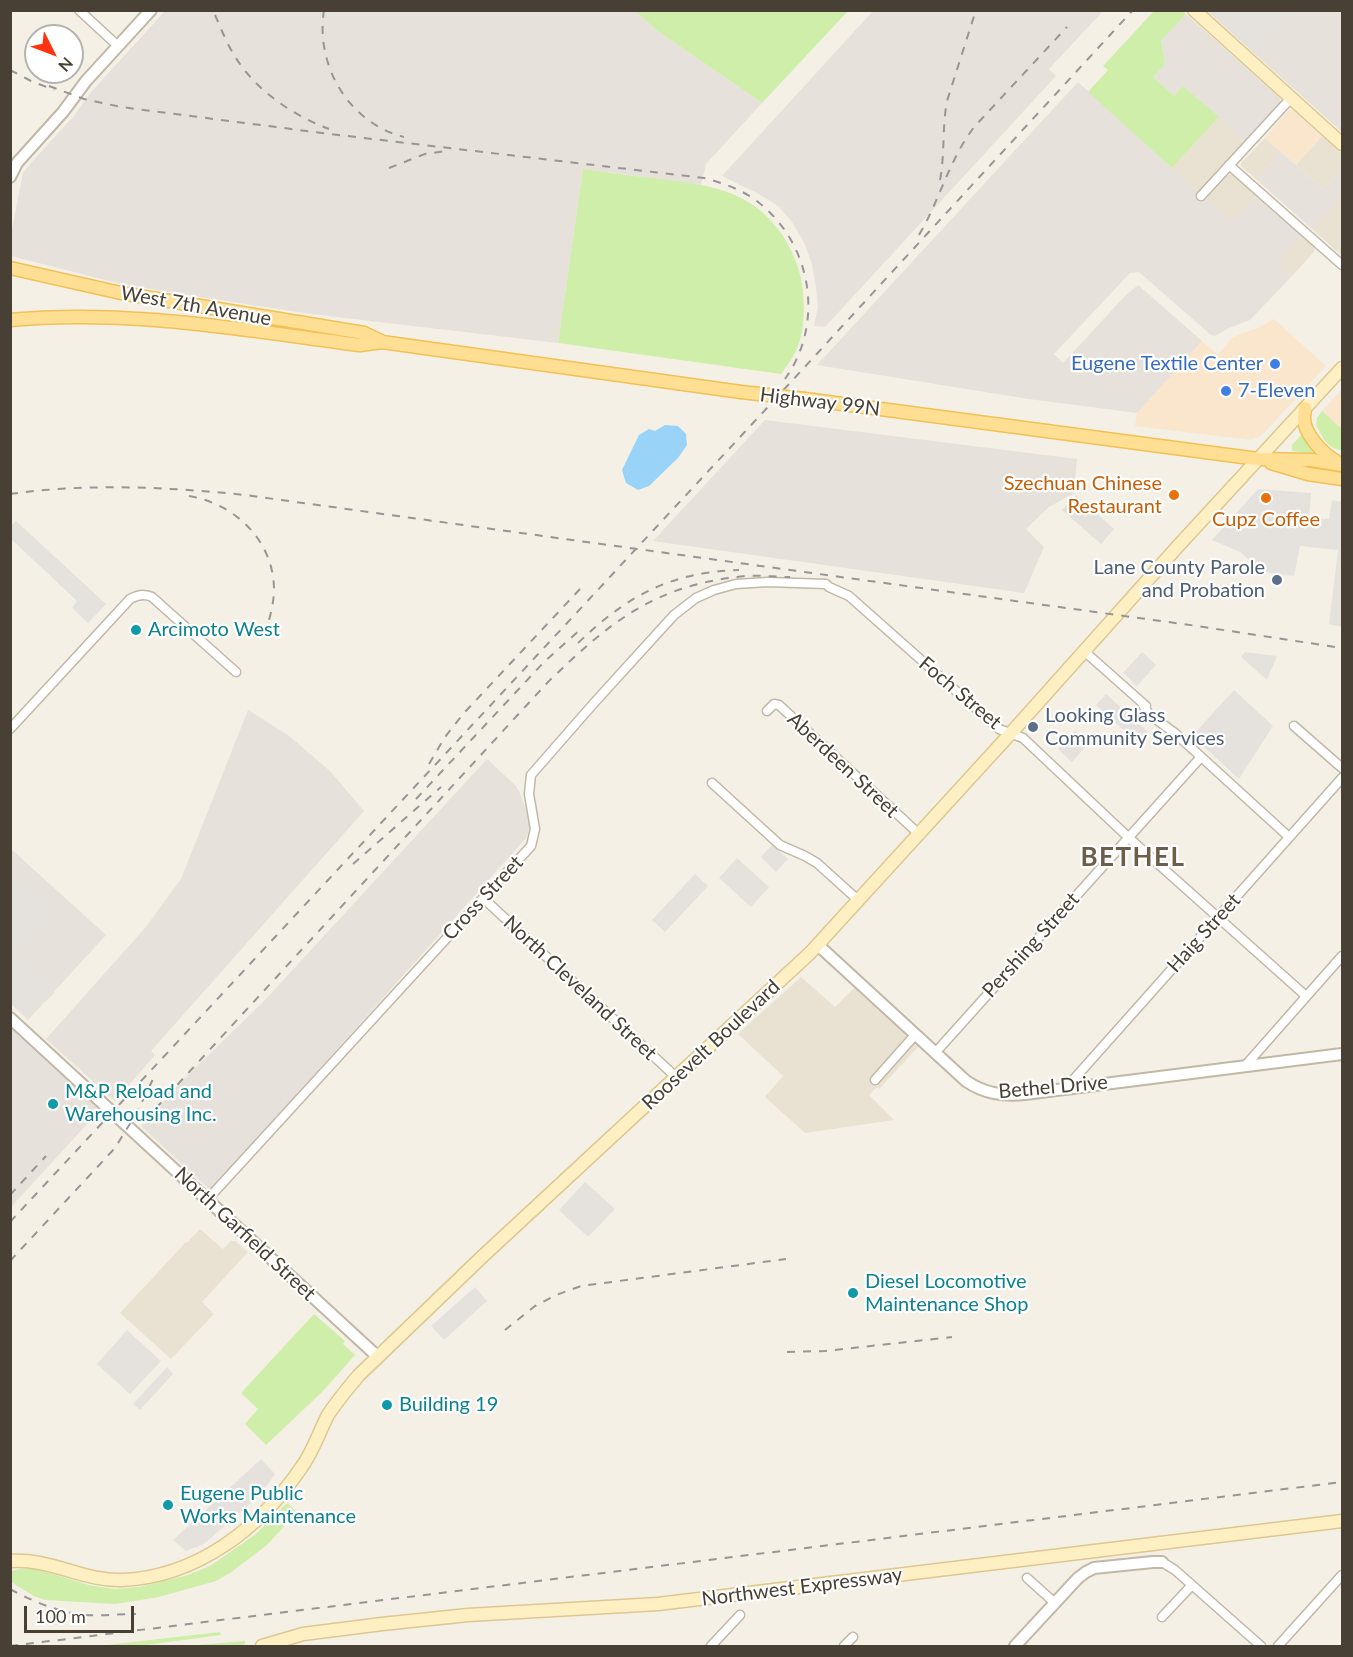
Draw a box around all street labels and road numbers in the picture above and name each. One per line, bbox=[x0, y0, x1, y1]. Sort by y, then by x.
street label: West 7th Avenue bbox=[119, 281, 273, 331]
street label: Highway 99N bbox=[759, 383, 881, 421]
street label: Foch Street bbox=[914, 652, 1006, 734]
street label: Aberdeen Street bbox=[782, 707, 904, 823]
street label: Cross Street bbox=[438, 851, 528, 945]
street label: Pershing Street bbox=[978, 887, 1084, 1003]
street label: Haig Street bbox=[1162, 889, 1246, 977]
street label: North Cleveland Street bbox=[498, 911, 662, 1065]
street label: Roosevelt Boulevard bbox=[637, 975, 785, 1115]
street label: Bethel Drive bbox=[997, 1070, 1109, 1104]
street label: North Garfield Street bbox=[169, 1162, 321, 1306]
street label: Northwest Expressway bbox=[700, 1563, 904, 1611]

